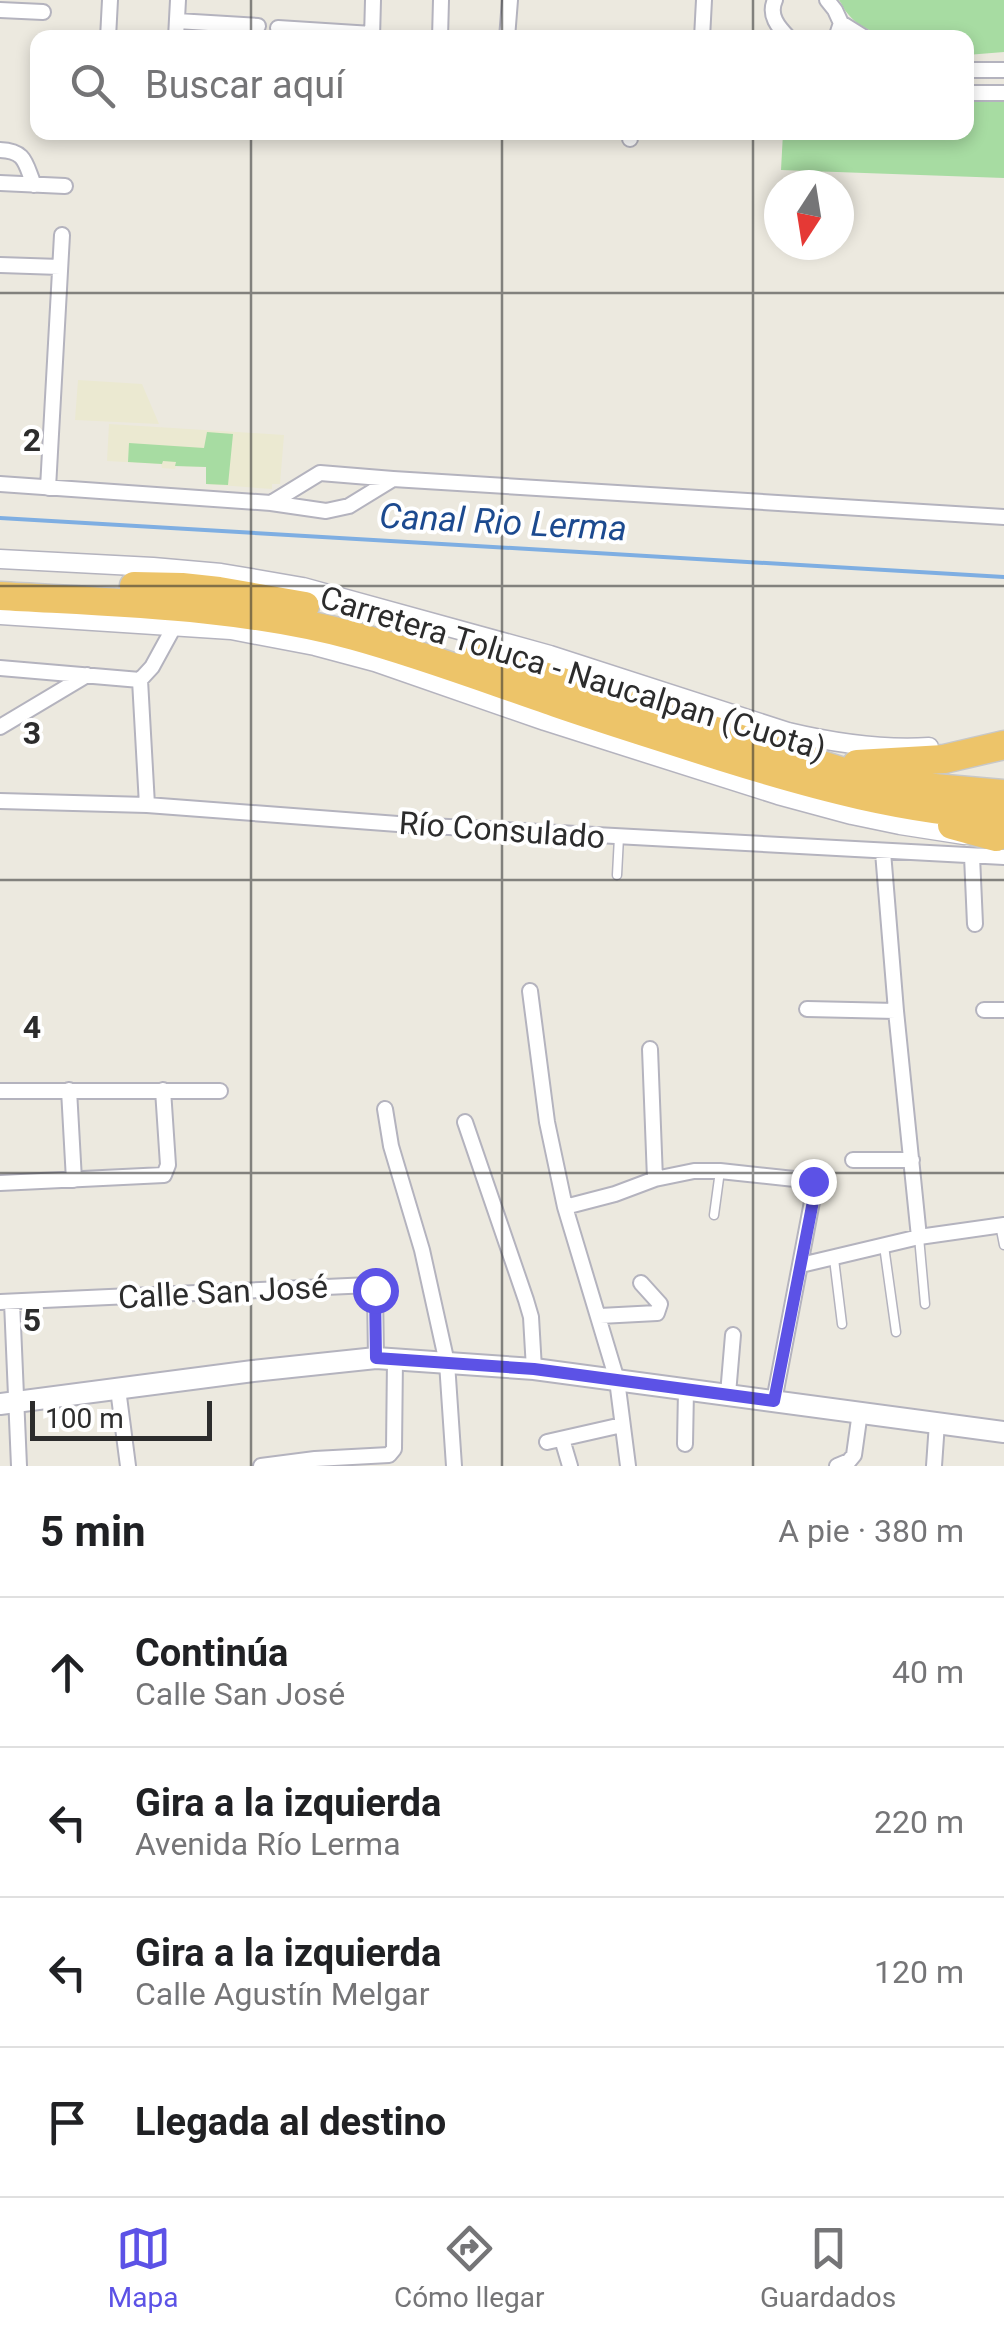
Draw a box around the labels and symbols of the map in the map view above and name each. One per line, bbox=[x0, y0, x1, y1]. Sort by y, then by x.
north arrow bbox=[764, 170, 854, 260]
text: 2 bbox=[23, 421, 41, 459]
water label: Canal Rio Lerma bbox=[378, 496, 628, 549]
street label: Carretera Toluca - Naucalpan (Cuota) bbox=[316, 578, 830, 768]
text: 3 bbox=[23, 714, 41, 752]
street label: Río Consulado bbox=[398, 804, 606, 856]
text: 4 bbox=[23, 1008, 41, 1046]
route end bbox=[791, 1159, 837, 1205]
street label: Calle San José bbox=[117, 1268, 329, 1316]
route start bbox=[353, 1268, 399, 1314]
text: 5 bbox=[23, 1301, 41, 1339]
scale bar bbox=[30, 1396, 212, 1440]

